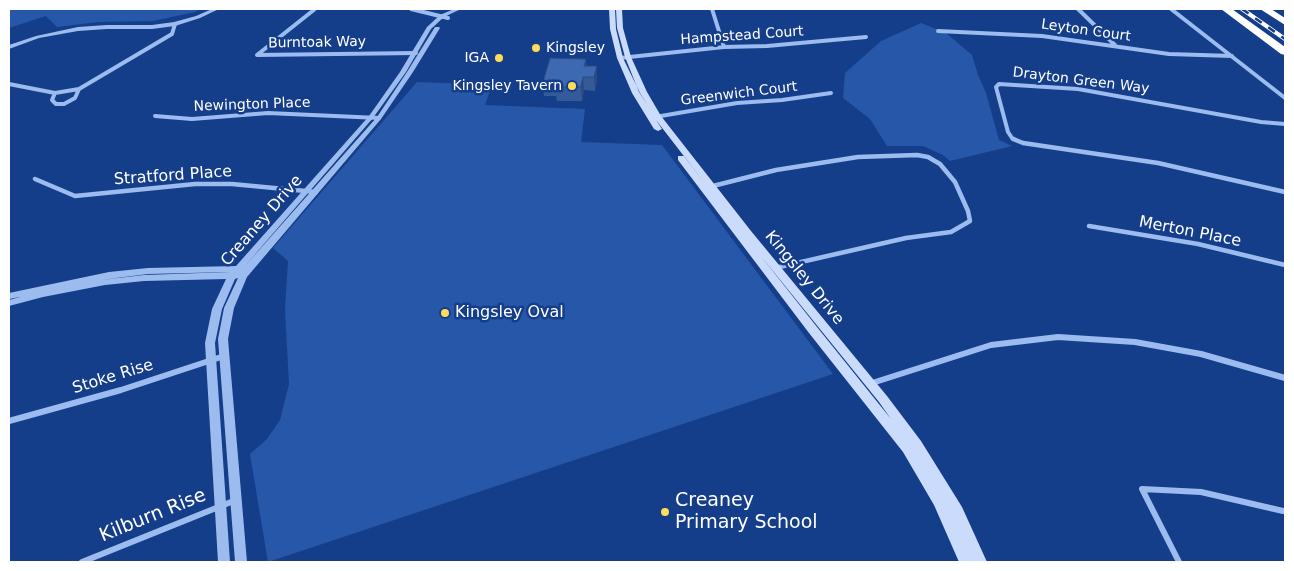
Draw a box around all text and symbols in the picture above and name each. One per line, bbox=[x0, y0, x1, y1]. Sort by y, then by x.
street label: Leyton Court bbox=[1040, 16, 1132, 46]
street label: Hampstead Court bbox=[680, 23, 804, 49]
street label: Burntoak Way bbox=[268, 34, 366, 52]
place label: Kingsley bbox=[546, 40, 605, 56]
marker: Kingsley bbox=[530, 42, 542, 54]
place label: IGA bbox=[464, 50, 489, 66]
marker: IGA bbox=[493, 52, 505, 64]
street label: Drayton Green Way bbox=[1012, 64, 1150, 98]
place label: Kingsley Tavern bbox=[453, 78, 562, 94]
street label: Greenwich Court bbox=[680, 79, 798, 109]
marker: Kingsley Tavern bbox=[566, 80, 578, 92]
street label: Newington Place bbox=[193, 95, 311, 115]
street label: Stratford Place bbox=[113, 162, 233, 190]
street label: Creaney Drive bbox=[217, 172, 307, 270]
street label: Merton Place bbox=[1137, 213, 1243, 251]
street label: Kingsley Drive bbox=[760, 227, 848, 329]
place label: Kingsley Oval bbox=[455, 303, 564, 323]
marker: Kingsley Oval bbox=[439, 307, 451, 319]
street label: Stoke Rise bbox=[70, 356, 156, 398]
street label: Kilburn Rise bbox=[96, 484, 210, 548]
place label: Creaney Primary School bbox=[675, 490, 818, 534]
marker: Creaney Primary School bbox=[659, 506, 671, 518]

